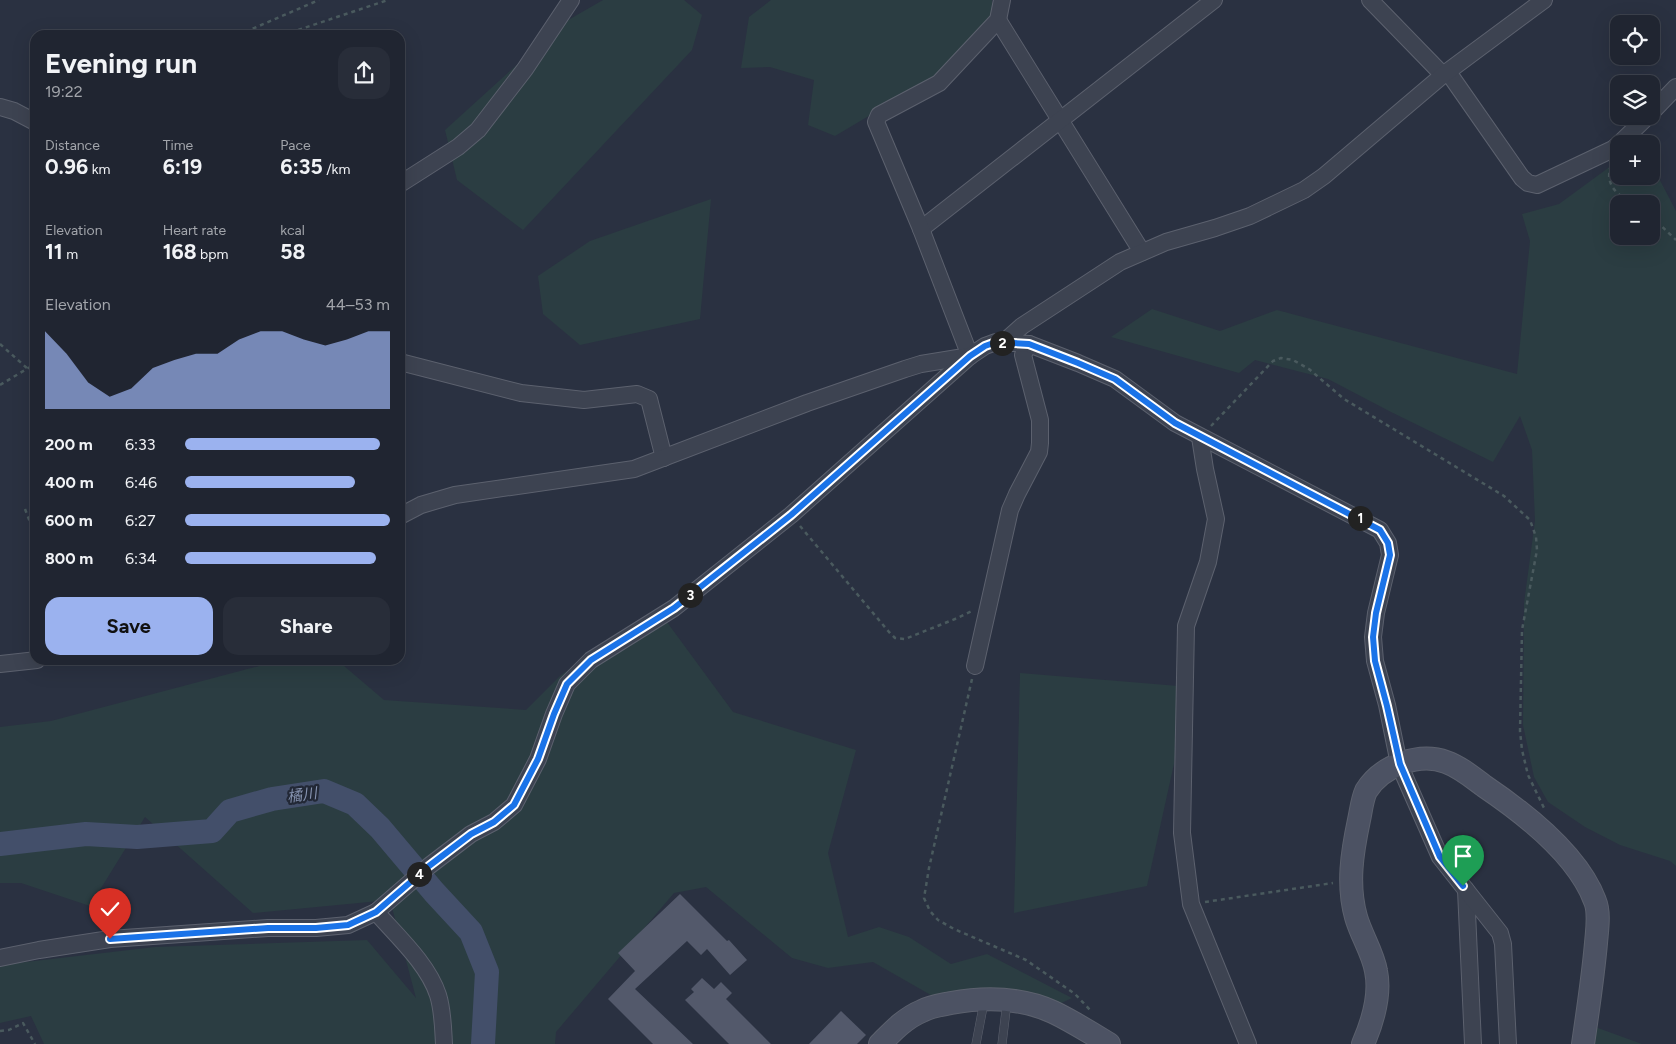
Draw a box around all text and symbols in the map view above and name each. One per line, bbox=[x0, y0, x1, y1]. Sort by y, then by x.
map controls bbox=[1610, 15, 1660, 245]
button: locate bbox=[1610, 15, 1660, 65]
text: Evening run bbox=[45, 46, 197, 80]
button: share bbox=[338, 47, 390, 99]
button: layers bbox=[1610, 75, 1660, 125]
text: 19:22 bbox=[45, 82, 83, 101]
button: + bbox=[1610, 135, 1660, 185]
text: Distance bbox=[45, 137, 100, 154]
text: Time bbox=[163, 137, 193, 154]
text: Pace bbox=[280, 137, 311, 154]
text: 0.96 bbox=[45, 154, 88, 179]
text: 6:19 bbox=[163, 154, 202, 179]
text: 6:35 bbox=[280, 154, 323, 179]
text: km bbox=[88, 161, 110, 178]
text: /km bbox=[323, 161, 350, 178]
button: − bbox=[1610, 195, 1660, 245]
text: Elevation bbox=[45, 222, 103, 239]
text: Heart rate bbox=[163, 222, 226, 239]
text: kcal bbox=[280, 222, 305, 239]
text: 11 bbox=[45, 239, 63, 264]
text: 168 bbox=[163, 239, 197, 264]
text: 58 bbox=[280, 239, 305, 264]
text: m bbox=[63, 246, 78, 263]
text: bpm bbox=[197, 246, 228, 263]
text: Elevation bbox=[45, 295, 111, 314]
text: 44–53 m bbox=[326, 295, 390, 314]
pin: 2 bbox=[990, 330, 1014, 356]
text: 2 bbox=[998, 335, 1007, 352]
text: 200 m bbox=[45, 435, 93, 454]
text: 6:33 bbox=[125, 435, 156, 454]
text: 400 m bbox=[45, 473, 94, 492]
text: 6:46 bbox=[125, 473, 157, 492]
pin: 1 bbox=[1348, 506, 1372, 530]
text: 1 bbox=[1358, 510, 1363, 527]
text: 600 m bbox=[45, 511, 93, 530]
text: 6:27 bbox=[125, 511, 156, 530]
text: 800 m bbox=[45, 549, 93, 568]
text: 6:34 bbox=[125, 549, 157, 568]
pin: 3 bbox=[678, 582, 702, 608]
text: 3 bbox=[687, 587, 694, 604]
button: Save bbox=[45, 597, 213, 655]
button: Share bbox=[223, 597, 390, 655]
water label: 橘川 bbox=[286, 784, 320, 806]
pin bbox=[1442, 835, 1484, 886]
icon: arrive bbox=[1449, 842, 1477, 870]
pin: 4 bbox=[406, 862, 432, 886]
text: 4 bbox=[415, 866, 424, 883]
pin bbox=[89, 888, 131, 939]
icon: check bbox=[96, 895, 124, 923]

